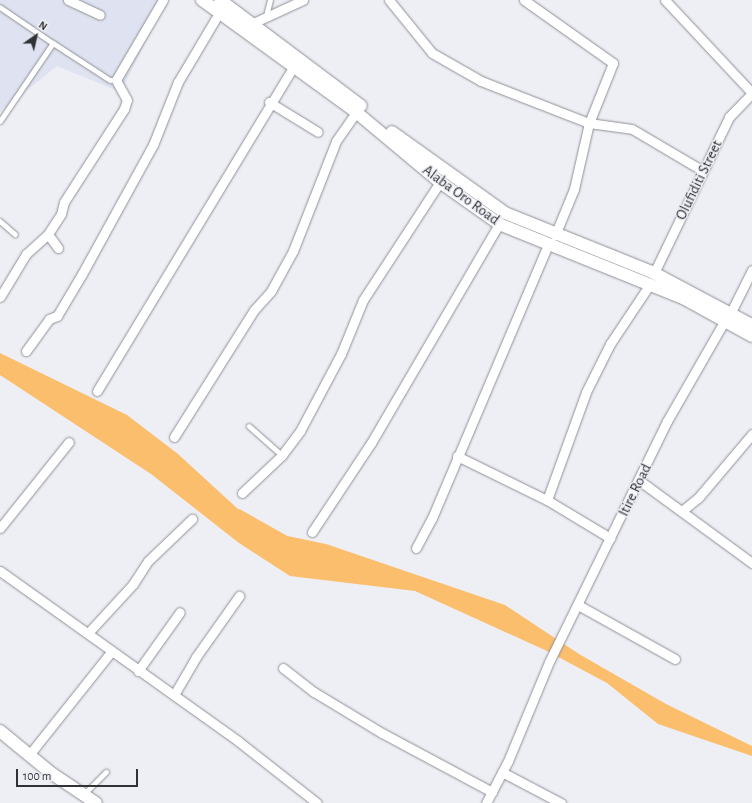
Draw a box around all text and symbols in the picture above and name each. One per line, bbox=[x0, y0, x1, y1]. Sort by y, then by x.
north arrow bbox=[16, 16, 56, 56]
text: N bbox=[37, 19, 49, 32]
street label: Olufiditi Street bbox=[672, 137, 726, 223]
street label: Alaba Oro Road bbox=[419, 161, 503, 229]
street label: Itire Road bbox=[615, 461, 655, 519]
scale bar bbox=[18, 761, 140, 787]
text: 100 m bbox=[23, 770, 51, 782]

